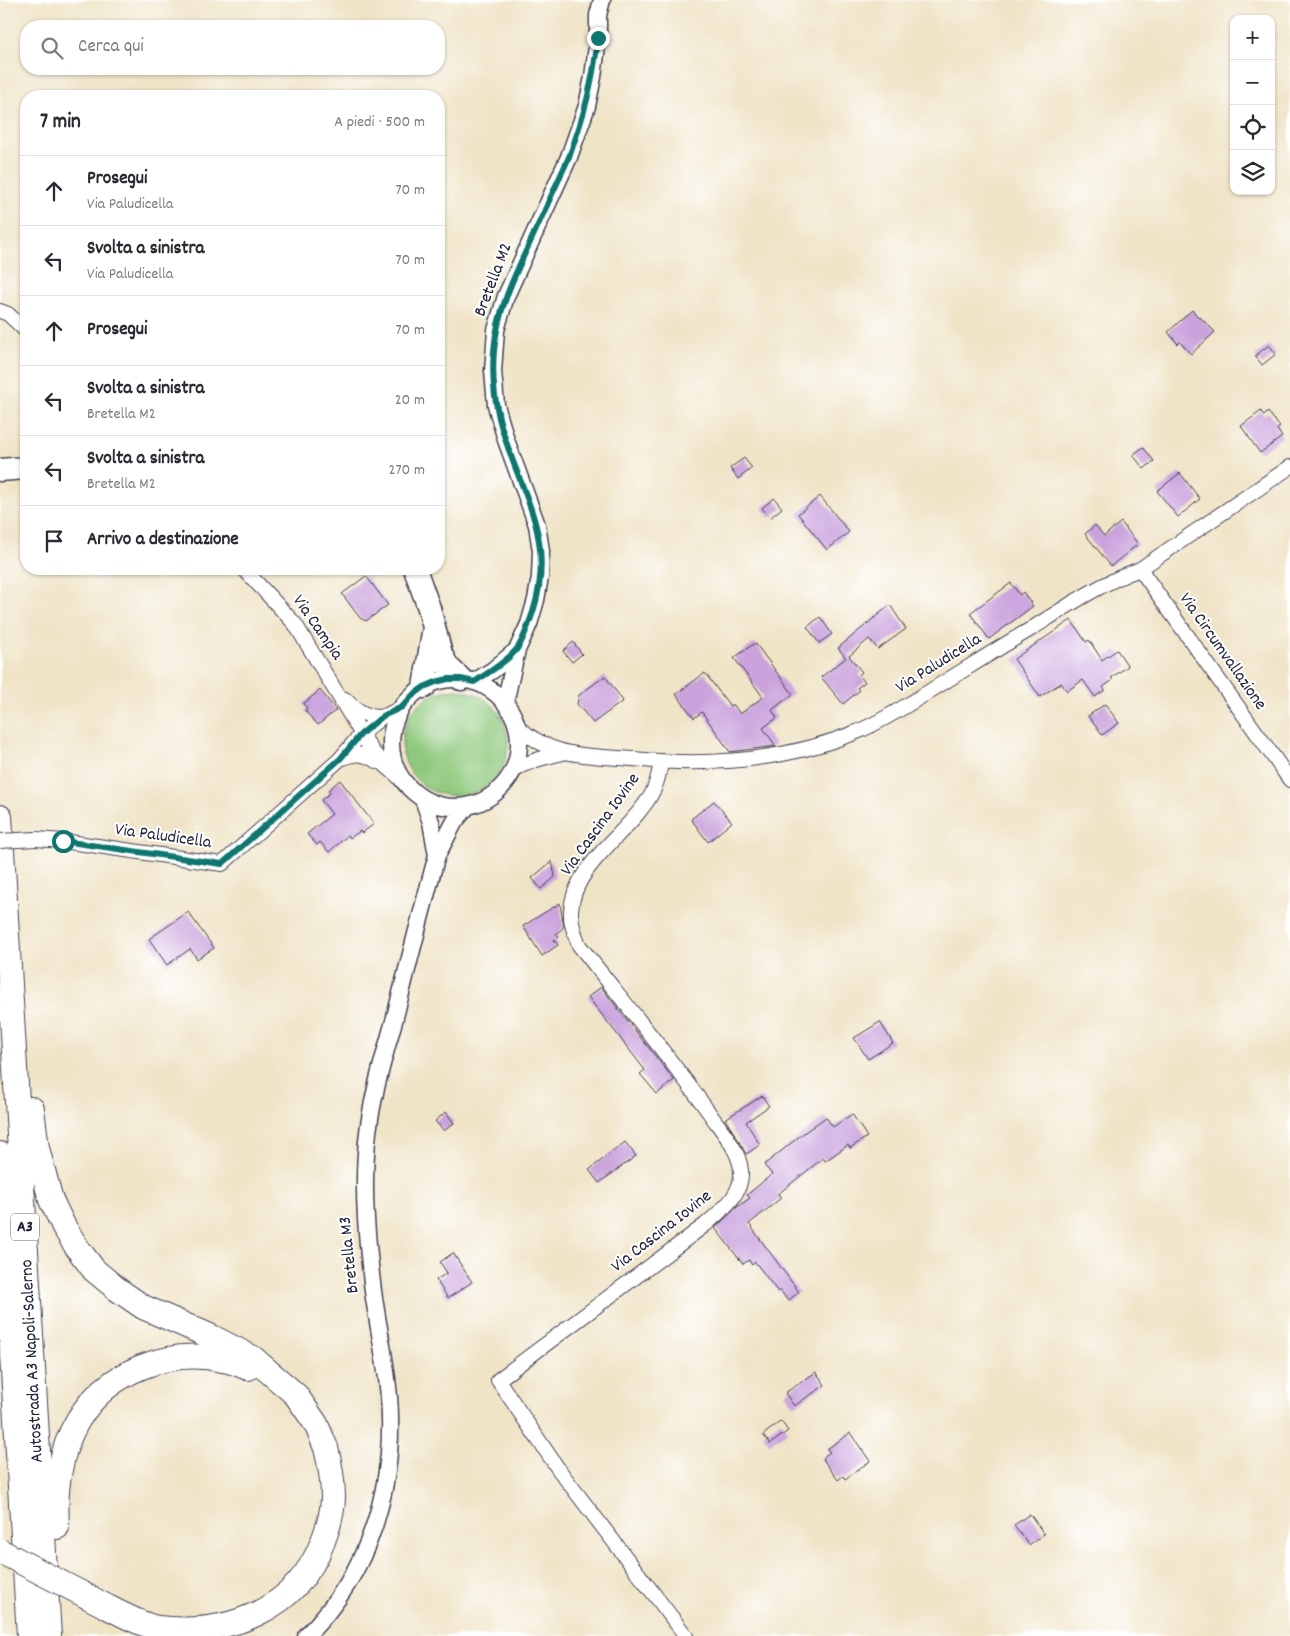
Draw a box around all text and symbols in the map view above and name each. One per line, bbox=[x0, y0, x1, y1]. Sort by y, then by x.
map controls bbox=[1230, 15, 1275, 195]
button: + bbox=[1230, 15, 1275, 60]
search box bbox=[20, 20, 445, 75]
route end bbox=[587, 27, 610, 50]
icon: search bbox=[38, 34, 66, 62]
text: Cerca qui bbox=[78, 34, 144, 61]
button: − bbox=[1230, 60, 1275, 105]
button: locate bbox=[1230, 105, 1275, 150]
text: 7 min bbox=[40, 108, 81, 138]
text: A piedi · 500 m bbox=[334, 111, 425, 134]
button: layers bbox=[1230, 150, 1275, 195]
text: Prosegui bbox=[87, 166, 147, 193]
icon: ahead bbox=[40, 177, 68, 205]
text: 70 m bbox=[395, 179, 425, 202]
text: Via Paludicella bbox=[87, 193, 173, 216]
text: Svolta a sinistra bbox=[87, 236, 205, 263]
street label: Bretella M2 bbox=[468, 239, 520, 321]
icon: left bbox=[40, 247, 68, 275]
text: 70 m bbox=[395, 249, 425, 272]
text: Via Paludicella bbox=[87, 263, 173, 286]
icon: ahead bbox=[40, 317, 68, 345]
text: Prosegui bbox=[87, 317, 147, 344]
text: 70 m bbox=[395, 319, 425, 342]
text: Svolta a sinistra bbox=[87, 376, 205, 403]
icon: left bbox=[40, 387, 68, 415]
text: 20 m bbox=[395, 389, 425, 412]
text: Bretella M2 bbox=[87, 403, 156, 426]
text: Svolta a sinistra bbox=[87, 446, 205, 473]
icon: left bbox=[40, 457, 68, 485]
text: 270 m bbox=[389, 459, 425, 482]
text: Bretella M2 bbox=[87, 473, 156, 496]
icon: arrive bbox=[40, 527, 68, 555]
text: Arrivo a destinazione bbox=[87, 527, 239, 554]
street label: Via Circumvallazione bbox=[1172, 588, 1272, 716]
street label: Via Campia bbox=[285, 590, 349, 666]
street label: Via Paludicella bbox=[891, 627, 987, 700]
street label: Via Cascina Iovine bbox=[555, 768, 647, 881]
street label: Via Paludicella bbox=[113, 818, 213, 856]
route start bbox=[52, 830, 75, 853]
street label: Via Cascina Iovine bbox=[606, 1185, 718, 1279]
road number: A3 bbox=[11, 1214, 39, 1240]
street label: Bretella M3 bbox=[334, 1215, 366, 1295]
street label: Autostrada A3 Napoli-Salerno bbox=[15, 1259, 51, 1463]

